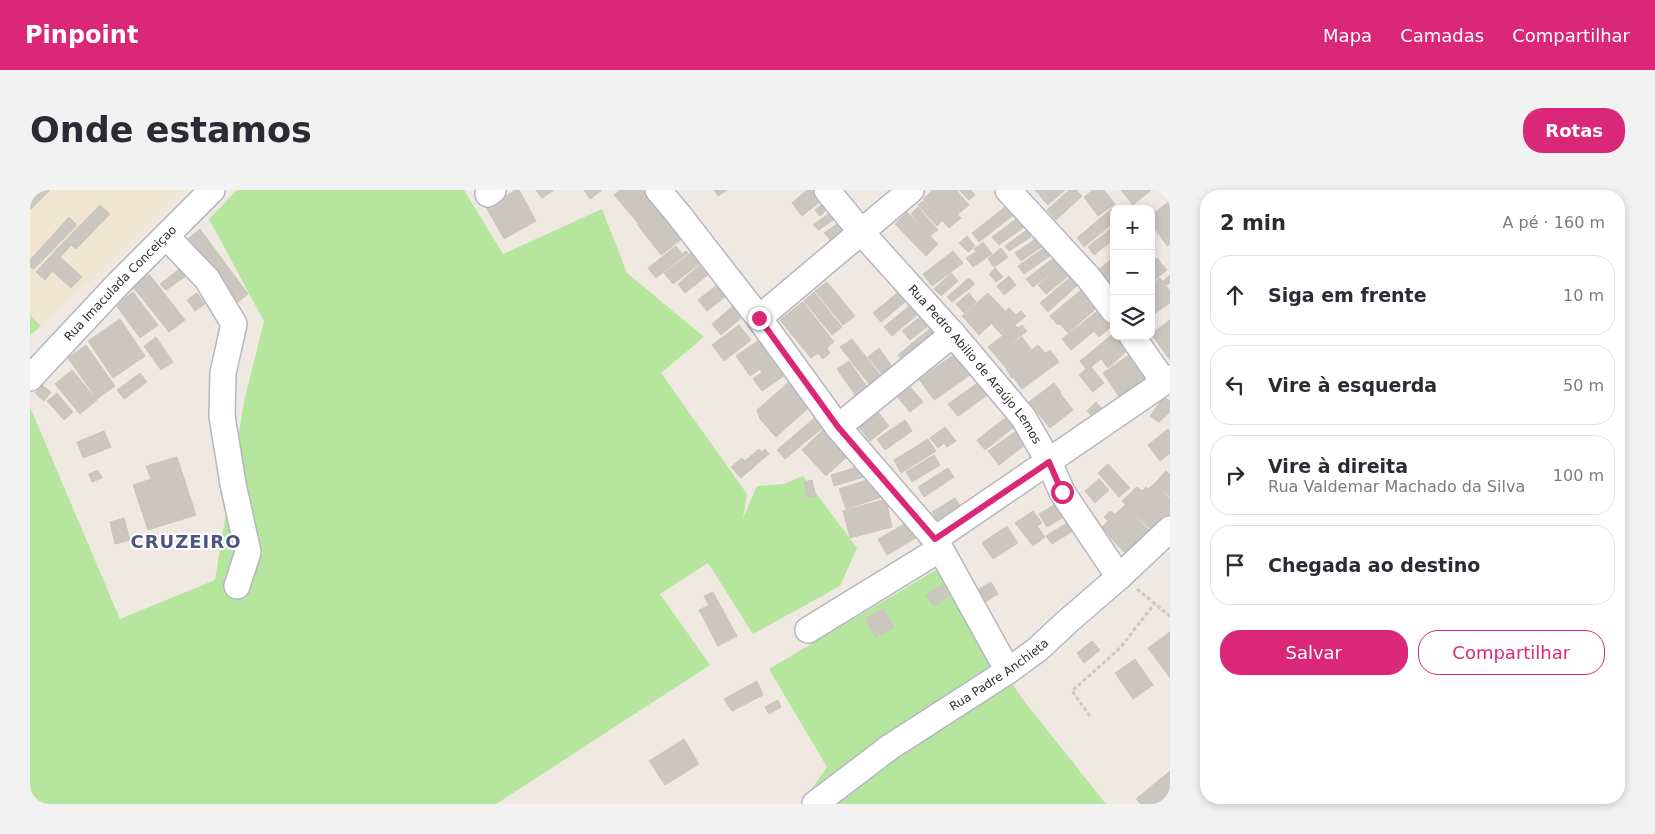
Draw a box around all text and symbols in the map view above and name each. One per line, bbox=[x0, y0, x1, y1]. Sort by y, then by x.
text: Pinpoint bbox=[25, 21, 138, 49]
text: Mapa bbox=[1323, 25, 1372, 46]
text: Camadas bbox=[1400, 25, 1484, 46]
text: Compartilhar bbox=[1512, 25, 1630, 46]
button: Rotas bbox=[1523, 108, 1625, 153]
text: Onde estamos bbox=[30, 110, 312, 150]
map controls bbox=[1110, 205, 1155, 340]
button: + bbox=[1110, 205, 1155, 250]
text: 2 min bbox=[1220, 211, 1286, 235]
text: A pé · 160 m bbox=[1503, 213, 1605, 232]
street label: Rua Imaculada Conceiçao bbox=[61, 223, 179, 344]
button: − bbox=[1110, 250, 1155, 295]
icon: ahead bbox=[1221, 281, 1249, 309]
street label: Rua Pedro Abilio de Araújo Lemos bbox=[905, 282, 1044, 447]
text: Siga em frente bbox=[1268, 284, 1427, 306]
text: 10 m bbox=[1563, 286, 1604, 305]
button: layers bbox=[1110, 295, 1155, 340]
route end bbox=[748, 307, 771, 330]
icon: left bbox=[1221, 371, 1249, 399]
text: Vire à esquerda bbox=[1268, 374, 1437, 396]
text: 50 m bbox=[1563, 376, 1604, 395]
text: Vire à direita bbox=[1268, 455, 1408, 477]
icon: right bbox=[1221, 461, 1249, 489]
text: 100 m bbox=[1553, 466, 1604, 485]
text: Rua Valdemar Machado da Silva bbox=[1268, 477, 1525, 496]
route start bbox=[1051, 481, 1074, 504]
district label: CRUZEIRO bbox=[131, 531, 241, 552]
icon: arrive bbox=[1221, 551, 1249, 579]
text: Chegada ao destino bbox=[1268, 554, 1480, 576]
button: Salvar bbox=[1220, 630, 1408, 675]
button: Compartilhar bbox=[1418, 630, 1605, 675]
street label: Rua Padre Anchieta bbox=[947, 636, 1051, 714]

